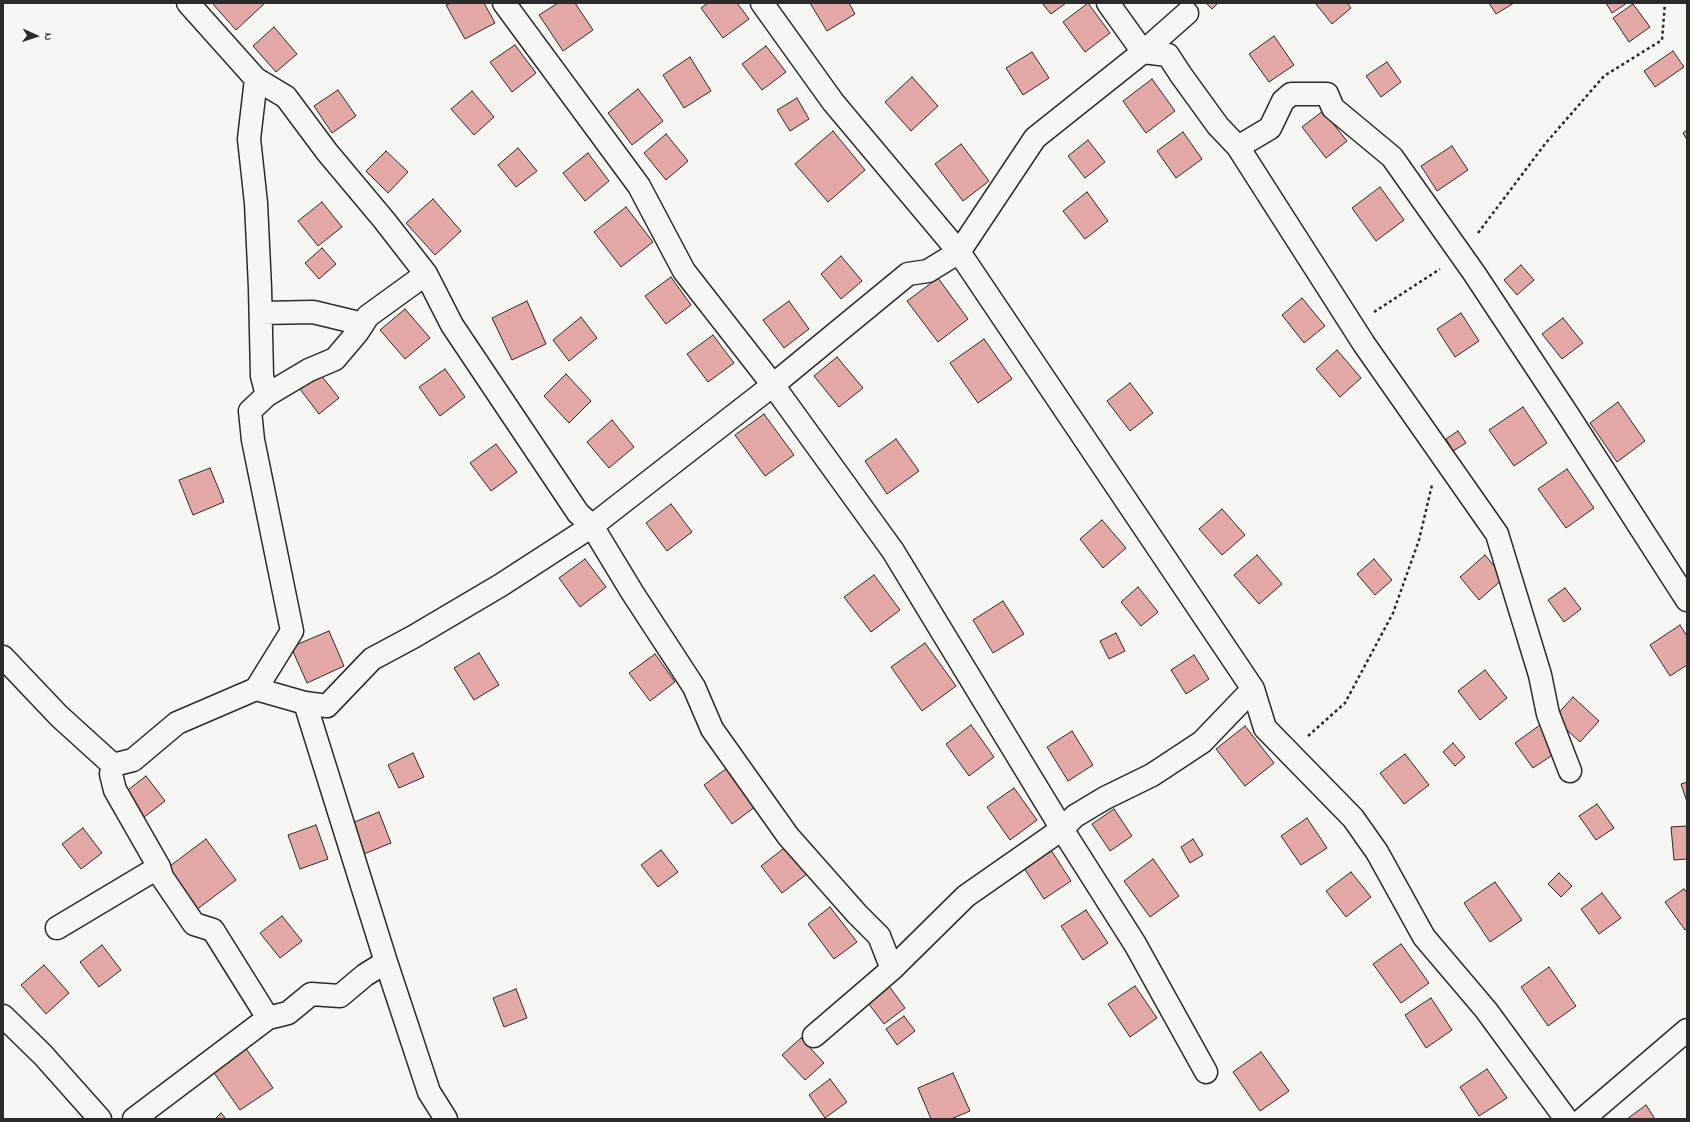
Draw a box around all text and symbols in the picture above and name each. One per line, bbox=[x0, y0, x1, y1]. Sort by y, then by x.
north arrow bbox=[16, 16, 56, 56]
text: N bbox=[40, 32, 56, 41]

